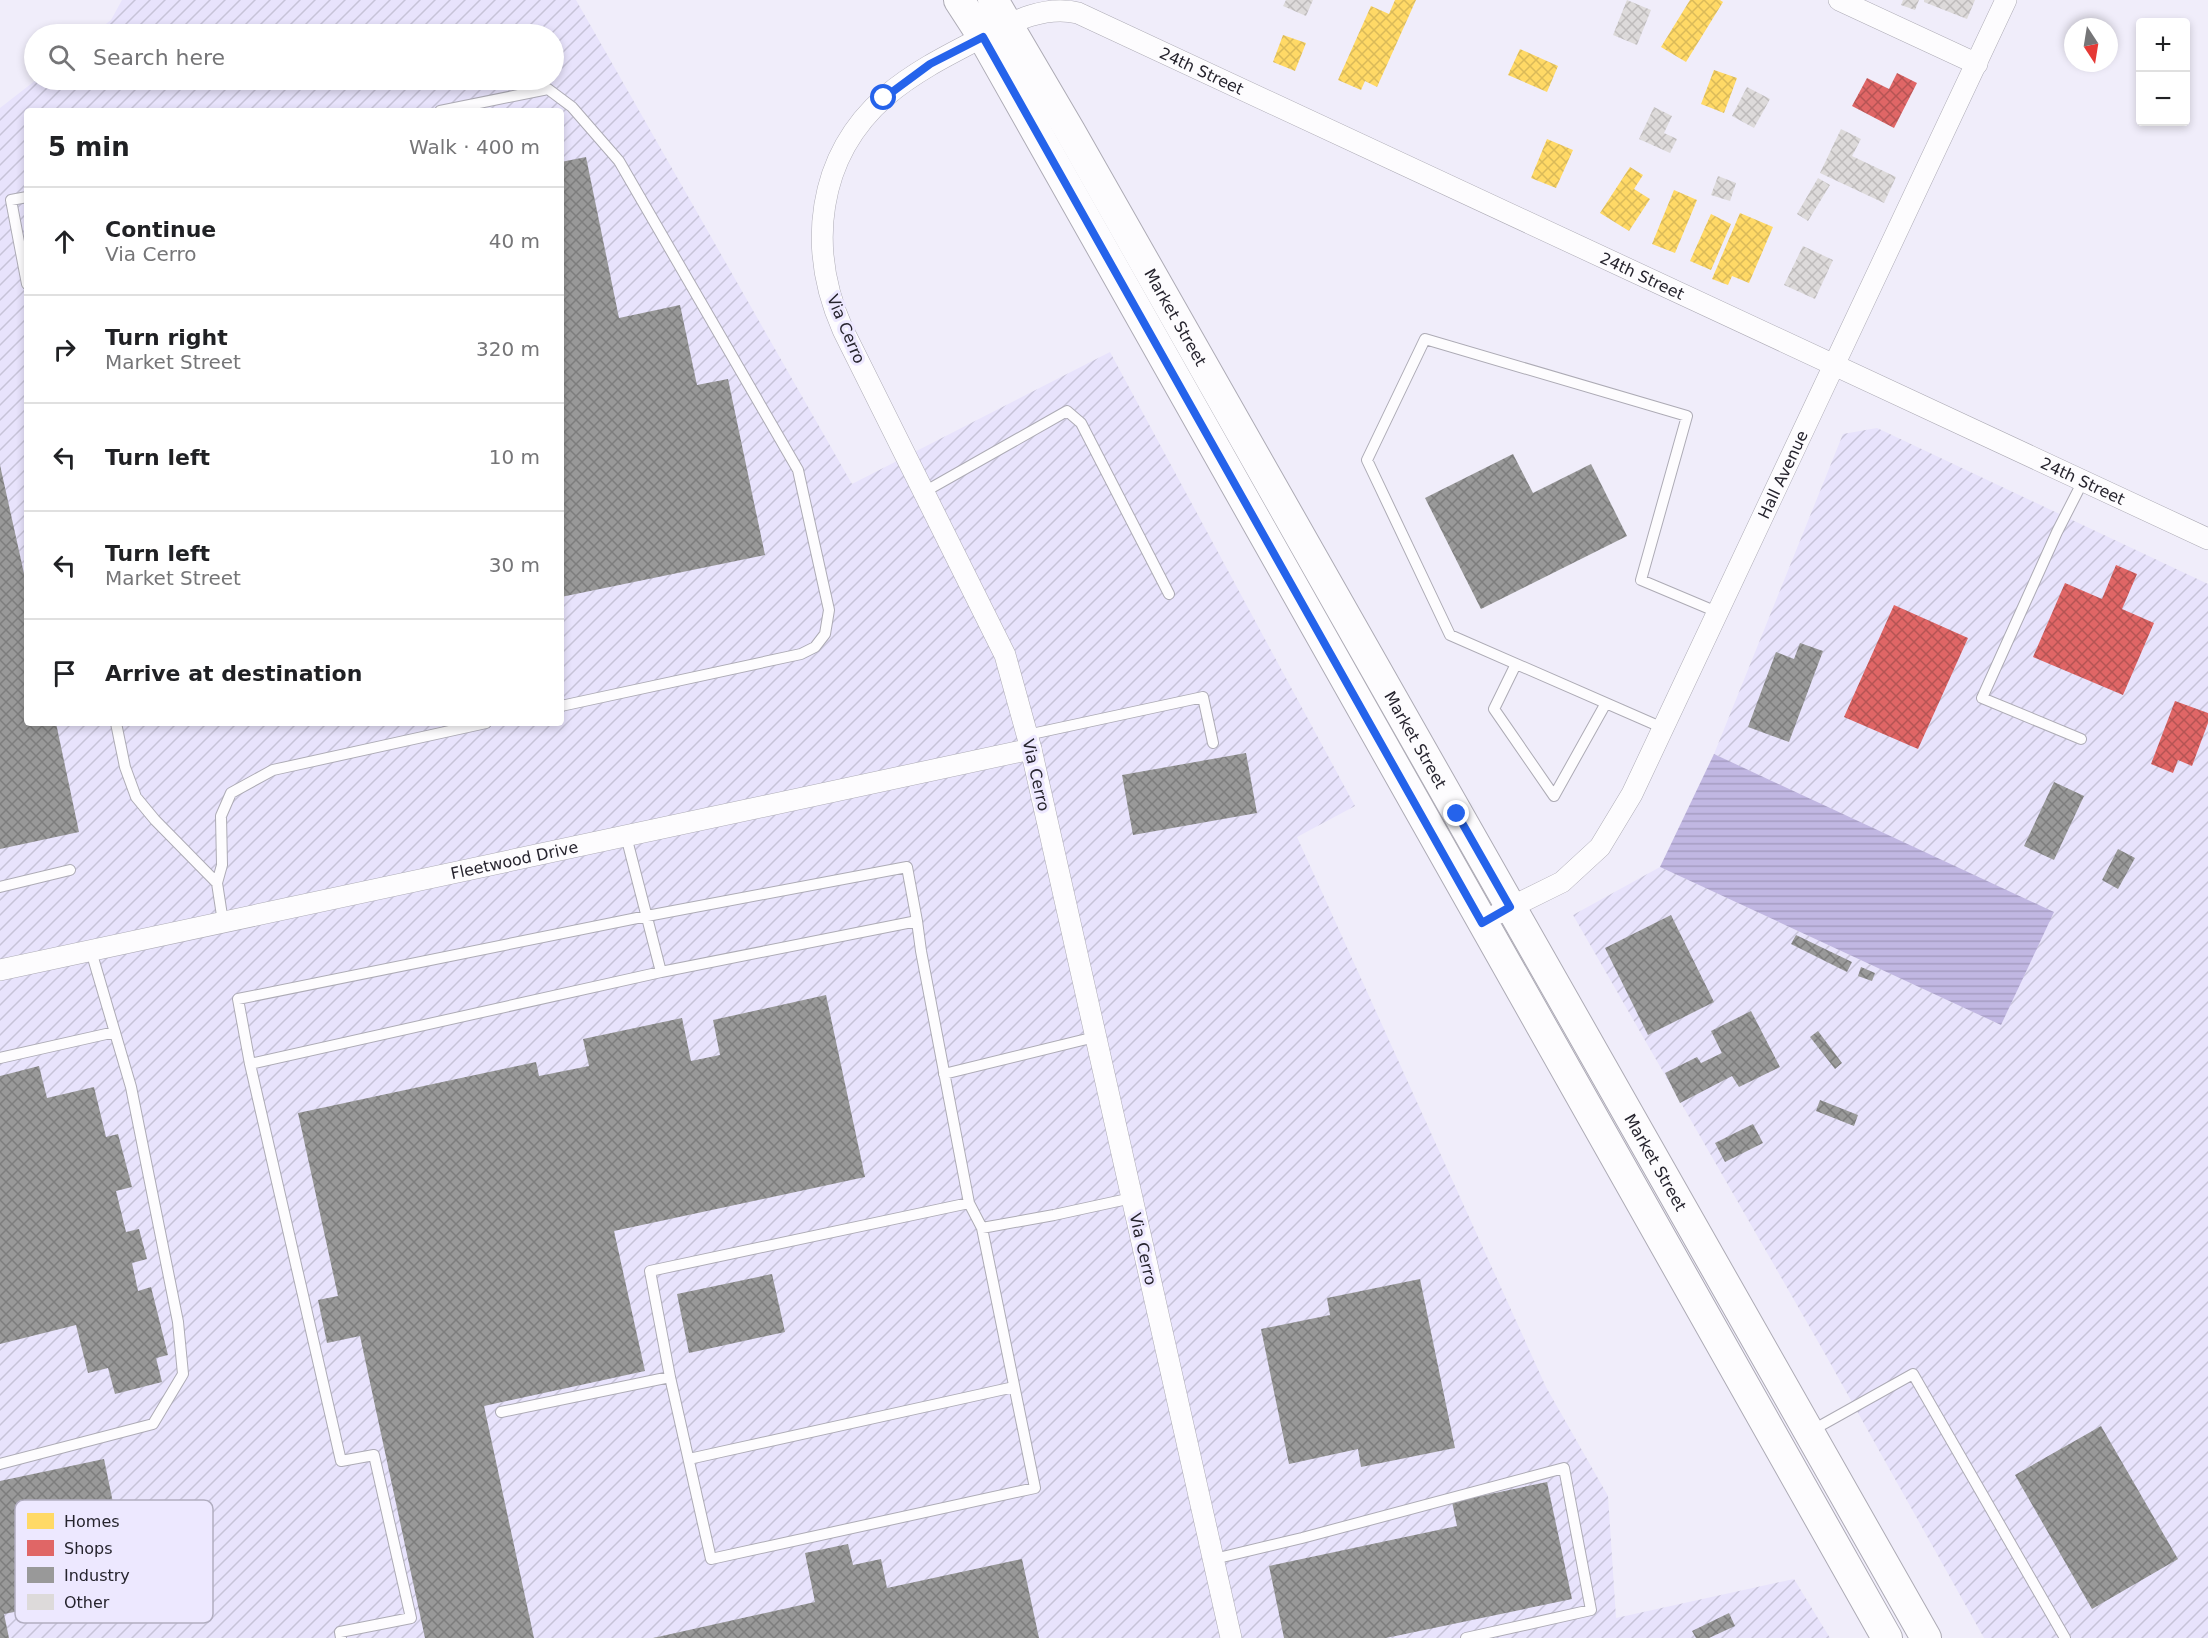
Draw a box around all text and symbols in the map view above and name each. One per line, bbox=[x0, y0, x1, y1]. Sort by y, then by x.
north arrow bbox=[2064, 18, 2118, 72]
map controls bbox=[2136, 18, 2190, 126]
button: + bbox=[2136, 18, 2190, 72]
search box bbox=[24, 24, 564, 90]
icon: search bbox=[45, 41, 78, 74]
street label: 24th Street bbox=[1157, 43, 1247, 98]
text: Search here bbox=[93, 45, 225, 70]
button: − bbox=[2136, 72, 2190, 126]
route start bbox=[870, 84, 896, 110]
text: 5 min bbox=[48, 132, 130, 162]
text: Walk · 400 m bbox=[409, 135, 540, 159]
text: Continue bbox=[105, 217, 216, 242]
icon: ahead bbox=[48, 225, 81, 258]
text: 40 m bbox=[489, 229, 540, 253]
text: Via Cerro bbox=[105, 242, 197, 266]
street label: 24th Street bbox=[1597, 248, 1687, 303]
street label: Market Street bbox=[1141, 265, 1211, 369]
street label: Via Cerro bbox=[823, 292, 869, 366]
text: Turn right bbox=[105, 325, 228, 350]
icon: right bbox=[48, 333, 81, 366]
text: 320 m bbox=[476, 337, 540, 361]
text: Market Street bbox=[105, 350, 241, 374]
street label: Hall Avenue bbox=[1754, 427, 1811, 522]
icon: left bbox=[48, 441, 81, 474]
text: Turn left bbox=[105, 445, 210, 470]
text: 10 m bbox=[489, 445, 540, 469]
street label: 24th Street bbox=[2038, 453, 2128, 508]
text: Turn left bbox=[105, 541, 210, 566]
icon: left bbox=[48, 549, 81, 582]
text: 30 m bbox=[489, 553, 540, 577]
text: Market Street bbox=[105, 566, 241, 590]
icon: arrive bbox=[48, 657, 81, 690]
text: Arrive at destination bbox=[105, 661, 362, 686]
street label: Market Street bbox=[1381, 688, 1451, 792]
street label: Via Cerro bbox=[1019, 737, 1053, 813]
route end bbox=[1443, 800, 1469, 826]
street label: Fleetwood Drive bbox=[449, 837, 580, 883]
street label: Market Street bbox=[1621, 1110, 1691, 1214]
street label: Via Cerro bbox=[1126, 1211, 1160, 1287]
legend bbox=[15, 1500, 213, 1623]
text: Homes bbox=[64, 1512, 120, 1531]
text: Shops bbox=[64, 1539, 113, 1558]
text: Industry bbox=[64, 1566, 130, 1585]
text: Other bbox=[64, 1593, 110, 1612]

